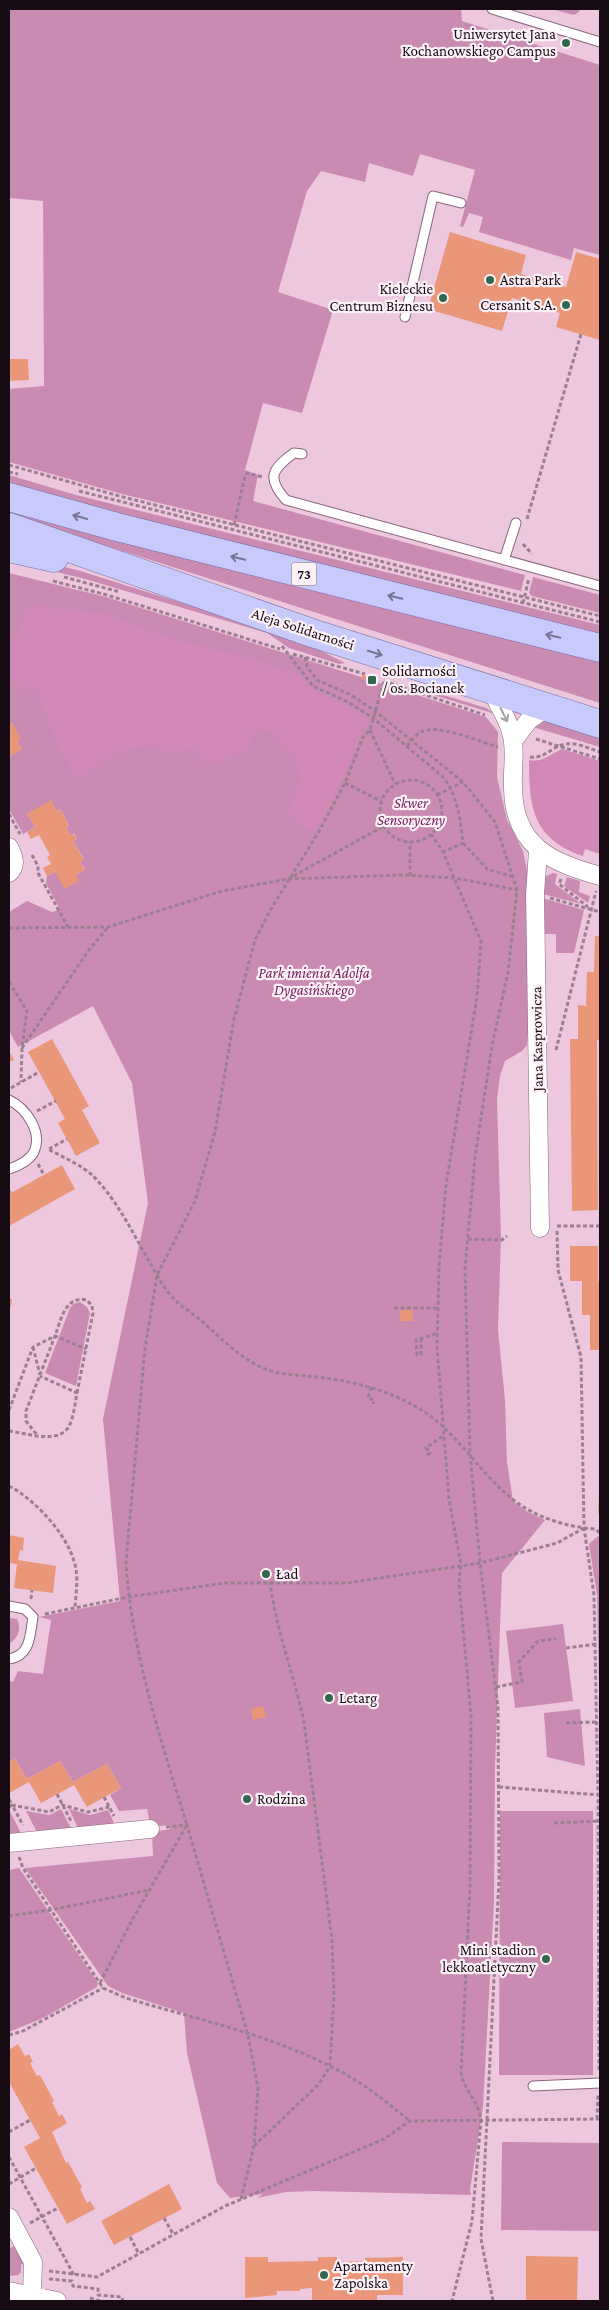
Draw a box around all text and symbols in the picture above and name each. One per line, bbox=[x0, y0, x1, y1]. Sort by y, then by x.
place label: Uniwersytet Jana Kochanowskiego Campus bbox=[402, 26, 556, 60]
marker: Uniwersytet Jana Kochanowskiego Campus bbox=[560, 37, 572, 49]
place label: Astra Park bbox=[500, 272, 562, 288]
marker: Astra Park bbox=[484, 274, 496, 286]
place label: Kieleckie Centrum Biznesu bbox=[329, 281, 433, 314]
marker: Kieleckie Centrum Biznesu bbox=[437, 292, 449, 304]
place label: Cersanit S.A. bbox=[480, 297, 556, 313]
marker: Cersanit S.A. bbox=[560, 299, 572, 311]
one-way arrow bbox=[73, 512, 89, 521]
one-way arrow bbox=[230, 552, 246, 562]
road number: 73 bbox=[292, 562, 316, 586]
one-way arrow bbox=[388, 592, 404, 601]
street label: Aleja Solidarności bbox=[250, 605, 356, 654]
one-way arrow bbox=[545, 631, 561, 640]
one-way arrow bbox=[367, 649, 383, 659]
place label: Solidarności / os. Bocianek bbox=[382, 663, 465, 696]
marker: Solidarności / os. Bocianek bbox=[366, 674, 378, 686]
one-way arrow bbox=[499, 707, 509, 722]
park label: Skwer Sensoryczny bbox=[377, 795, 445, 829]
park label: Park imienia Adolfa Dygasińskiego bbox=[258, 965, 370, 999]
street label: Jana Kasprowicza bbox=[528, 986, 547, 1094]
place label: Ład bbox=[276, 1566, 298, 1582]
marker: Ład bbox=[260, 1568, 272, 1580]
place label: Letarg bbox=[339, 1690, 377, 1707]
marker: Letarg bbox=[323, 1692, 335, 1704]
place label: Rodzina bbox=[257, 1791, 306, 1807]
marker: Rodzina bbox=[241, 1793, 253, 1805]
place label: Mini stadion lekkoatletyczny bbox=[442, 1942, 536, 1976]
marker: Mini stadion lekkoatletyczny bbox=[540, 1953, 552, 1965]
place label: Apartamenty Zapolska bbox=[334, 2258, 413, 2292]
marker: Apartamenty Zapolska bbox=[318, 2269, 330, 2281]

